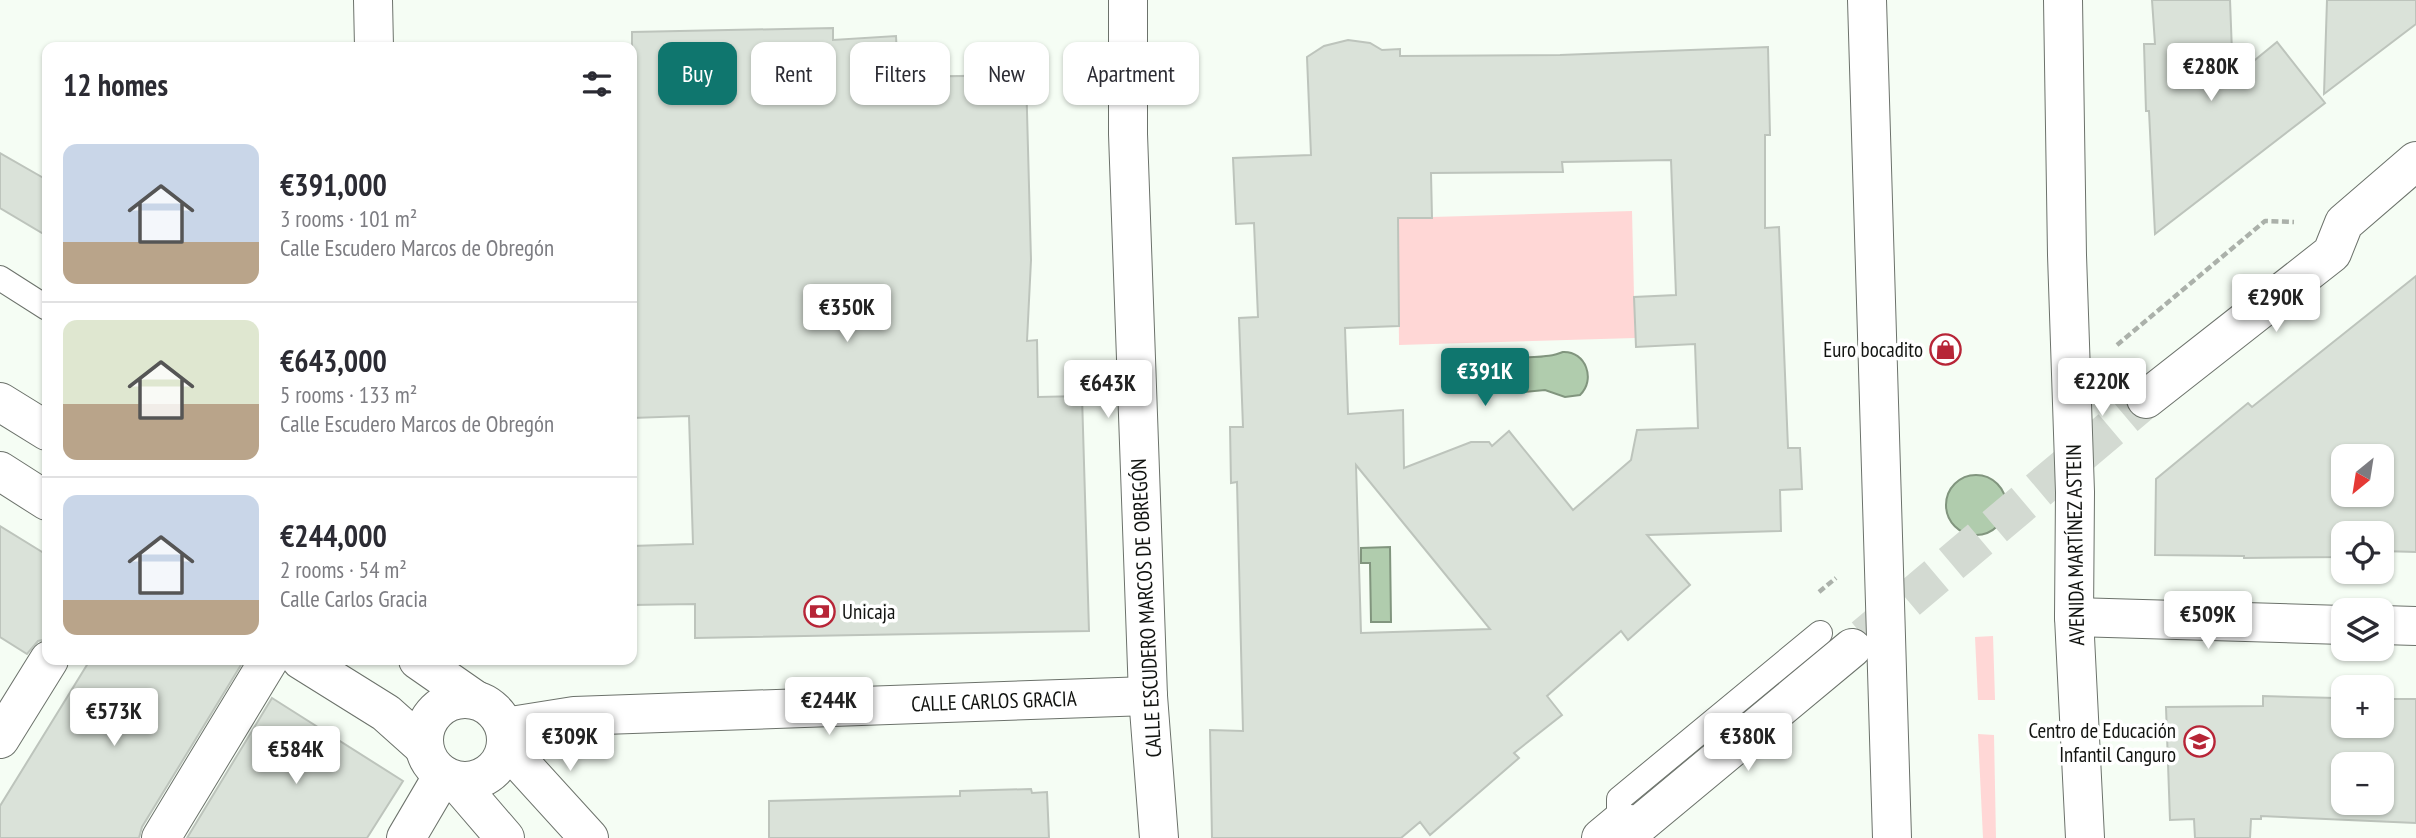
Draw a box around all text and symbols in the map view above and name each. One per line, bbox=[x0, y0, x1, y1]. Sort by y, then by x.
chip: Buy bbox=[658, 42, 737, 105]
chip: Rent bbox=[751, 42, 836, 105]
chip: Filters bbox=[850, 42, 950, 105]
chip: New bbox=[964, 42, 1049, 105]
chip: Apartment bbox=[1063, 42, 1199, 105]
pin: €280K bbox=[2162, 43, 2260, 103]
text: €280K bbox=[2183, 51, 2239, 80]
text: 12 homes bbox=[63, 65, 168, 104]
icon: filters bbox=[578, 65, 616, 103]
text: €391,000 bbox=[280, 165, 387, 204]
icon: home bbox=[119, 172, 203, 256]
text: 3 rooms · 101 m² bbox=[280, 204, 417, 233]
text: Calle Escudero Marcos de Obregón bbox=[280, 233, 554, 262]
pin: €290K bbox=[2227, 274, 2325, 334]
text: €290K bbox=[2248, 282, 2304, 311]
pin: €350K bbox=[798, 284, 896, 344]
text: €350K bbox=[819, 292, 875, 321]
shop icon: Euro bocadito bbox=[1929, 332, 1963, 366]
place label: Euro bocadito bbox=[1823, 336, 1923, 363]
text: €643,000 bbox=[280, 341, 387, 380]
icon: home bbox=[119, 348, 203, 432]
pin: €391K bbox=[1436, 348, 1534, 408]
text: €391K bbox=[1457, 356, 1513, 385]
pin: €220K bbox=[2053, 358, 2151, 418]
pin: €643K bbox=[1059, 360, 1157, 420]
text: €220K bbox=[2074, 366, 2130, 395]
text: €643K bbox=[1080, 368, 1136, 397]
text: 5 rooms · 133 m² bbox=[280, 380, 417, 409]
text: Calle Escudero Marcos de Obregón bbox=[280, 409, 554, 438]
street label: AVENIDA MARTÍNEZ ASTEIN bbox=[2060, 444, 2090, 646]
north arrow bbox=[2331, 444, 2394, 508]
map controls bbox=[2331, 444, 2394, 815]
street label: CALLE ESCUDERO MARCOS DE OBREGÓN bbox=[1125, 458, 1167, 758]
text: €244,000 bbox=[280, 516, 387, 555]
button: locate bbox=[2331, 521, 2394, 584]
icon: home bbox=[119, 523, 203, 607]
text: 2 rooms · 54 m² bbox=[280, 555, 407, 584]
text: Calle Carlos Gracia bbox=[280, 584, 427, 613]
pin: €509K bbox=[2159, 592, 2257, 651]
bank icon: Unicaja bbox=[802, 594, 836, 628]
place label: Unicaja bbox=[842, 598, 896, 625]
button: layers bbox=[2331, 598, 2394, 661]
text: €509K bbox=[2180, 599, 2236, 628]
button: + bbox=[2331, 675, 2394, 738]
pin: €244K bbox=[780, 678, 878, 737]
text: €244K bbox=[801, 685, 857, 714]
street label: CALLE CARLOS GRACIA bbox=[911, 685, 1077, 717]
pin: €573K bbox=[65, 688, 163, 748]
text: €573K bbox=[86, 696, 142, 725]
pin: €309K bbox=[521, 714, 619, 773]
pin: €380K bbox=[1699, 714, 1797, 773]
place label: Centro de Educación Infantil Canguro bbox=[2028, 717, 2176, 768]
text: €309K bbox=[542, 721, 598, 750]
text: €380K bbox=[1720, 721, 1776, 750]
school or university icon: Centro de Educación Infantil Canguro bbox=[2182, 725, 2216, 759]
pin: €584K bbox=[247, 726, 345, 786]
text: €584K bbox=[268, 734, 324, 763]
button: − bbox=[2331, 752, 2394, 815]

